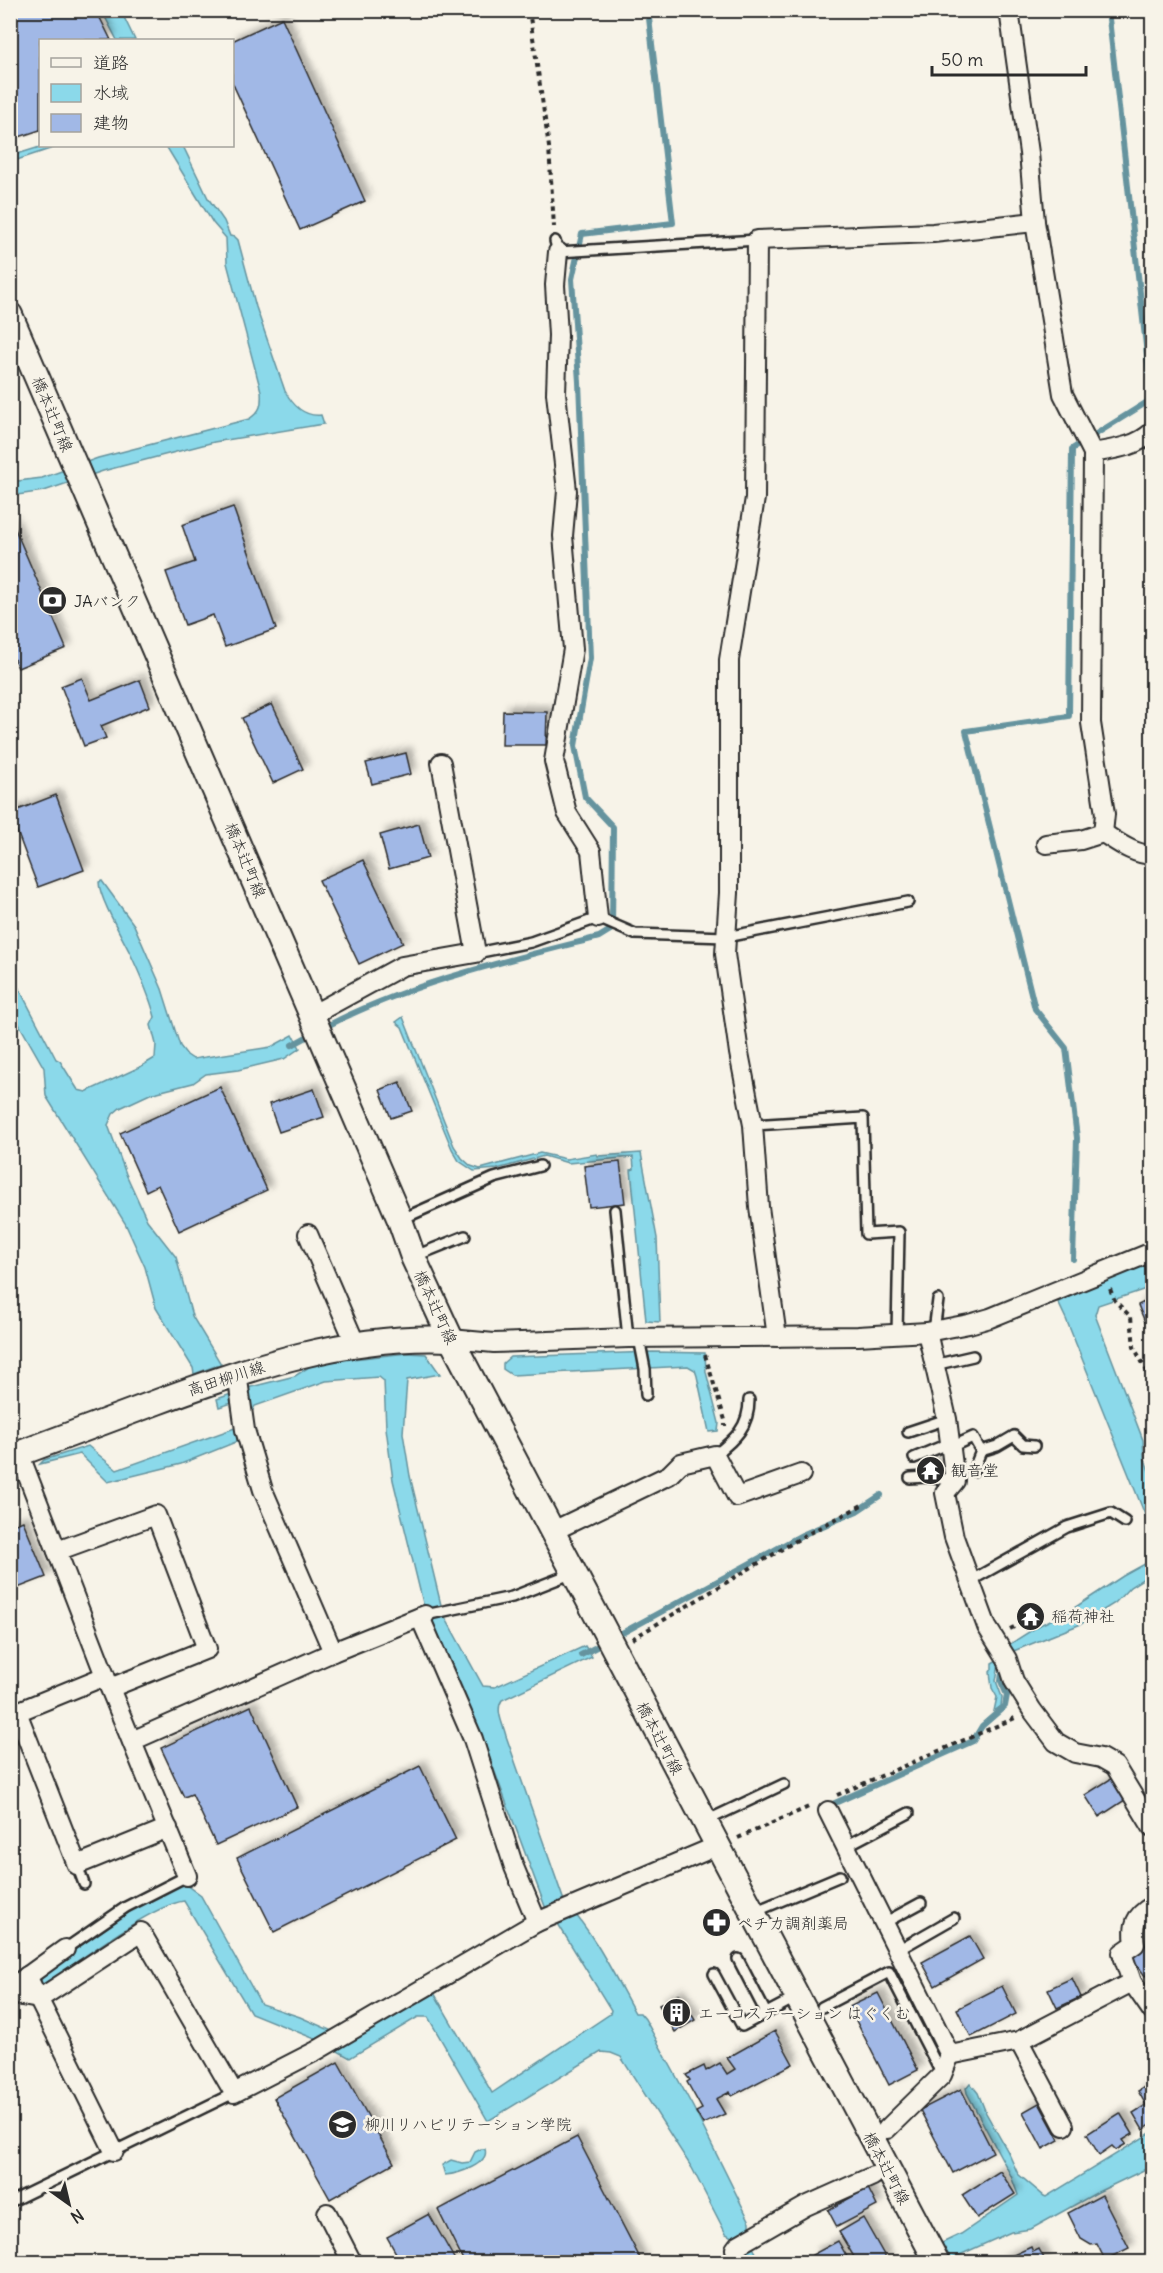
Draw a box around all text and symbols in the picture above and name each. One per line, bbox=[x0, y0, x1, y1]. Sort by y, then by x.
legend bbox=[39, 39, 234, 147]
scale bar bbox=[932, 39, 1086, 77]
text: 50 m bbox=[941, 48, 983, 71]
text: 道路 bbox=[93, 51, 129, 74]
text: 水域 bbox=[93, 81, 129, 104]
text: 建物 bbox=[93, 111, 129, 134]
street label: 橋本辻町線 bbox=[28, 373, 78, 455]
bank icon: JAバンク bbox=[37, 585, 69, 617]
place label: JAバンク bbox=[74, 591, 141, 611]
street label: 橋本辻町線 bbox=[221, 819, 271, 901]
street label: 橋本辻町線 bbox=[410, 1267, 462, 1347]
street label: 高田柳川線 bbox=[185, 1356, 267, 1400]
temple icon: 観音堂 bbox=[914, 1454, 946, 1486]
place label: 観音堂 bbox=[951, 1460, 999, 1480]
temple icon: 稲荷神社 bbox=[1014, 1600, 1046, 1632]
place label: 稲荷神社 bbox=[1051, 1606, 1115, 1626]
street label: 橋本辻町線 bbox=[632, 1698, 688, 1778]
pharmacy icon: ペチカ調剤薬局 bbox=[700, 1907, 732, 1939]
place label: ペチカ調剤薬局 bbox=[737, 1913, 849, 1933]
building icon: エーコステーション はぐくむ bbox=[661, 1997, 693, 2029]
place label: エーコステーション はぐくむ bbox=[698, 2003, 910, 2023]
school or university icon: 柳川リハビリテーション学院 bbox=[327, 2108, 359, 2140]
place label: 柳川リハビリテーション学院 bbox=[364, 2114, 572, 2134]
street label: 橋本辻町線 bbox=[859, 2128, 915, 2208]
north arrow bbox=[39, 2174, 99, 2234]
text: N bbox=[67, 2205, 88, 2228]

